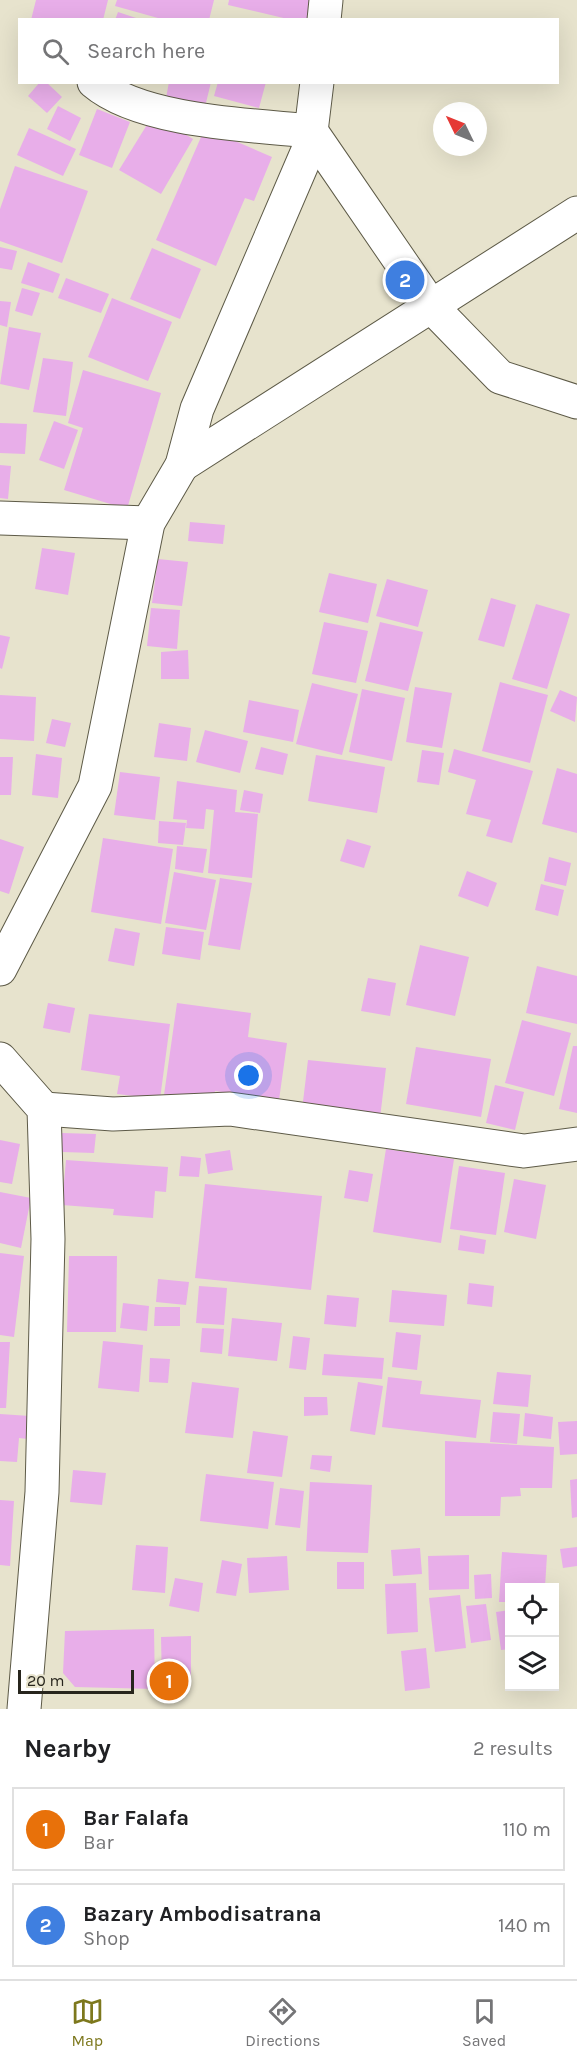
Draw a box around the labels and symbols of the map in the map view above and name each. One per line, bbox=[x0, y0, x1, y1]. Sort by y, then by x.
north arrow bbox=[433, 102, 487, 156]
pin: 2 bbox=[386, 258, 424, 302]
your location bbox=[234, 1061, 263, 1090]
pin: 1 bbox=[150, 1658, 188, 1704]
scale bar bbox=[18, 1667, 134, 1694]

